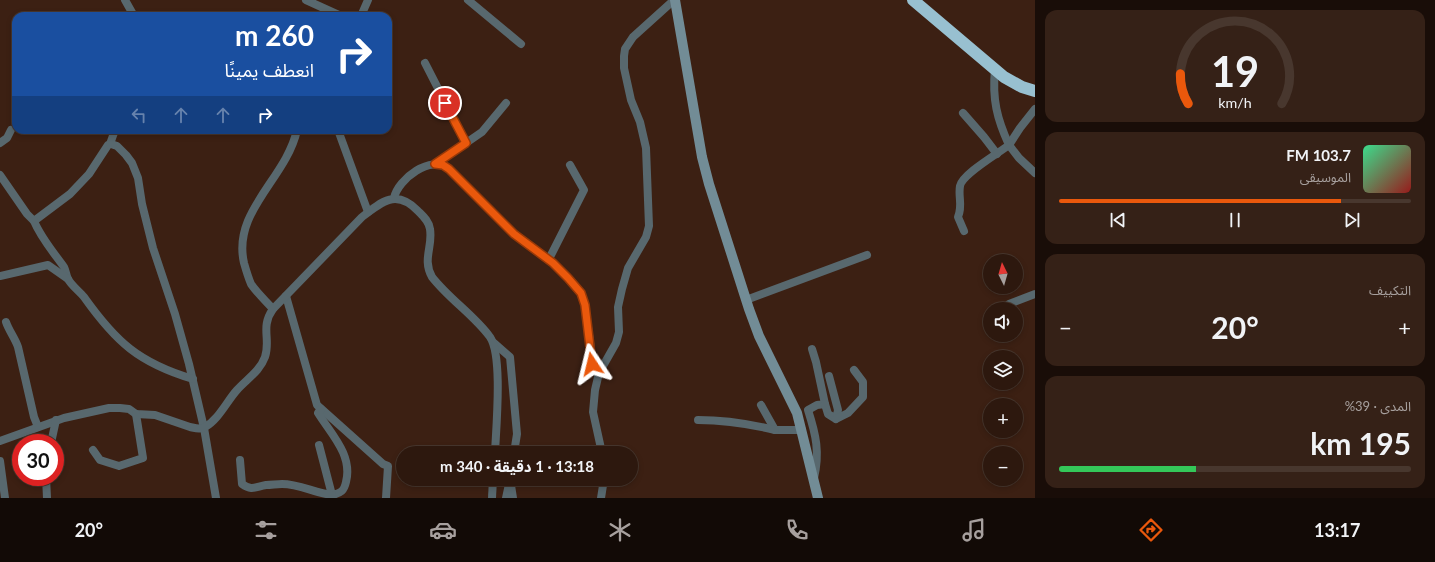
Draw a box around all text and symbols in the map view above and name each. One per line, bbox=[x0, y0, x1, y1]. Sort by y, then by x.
text: 260 m bbox=[235, 18, 314, 52]
icon: right bbox=[328, 28, 380, 80]
text: 19 bbox=[1211, 46, 1259, 96]
text: انعطف يمينًا bbox=[224, 59, 314, 81]
pin bbox=[428, 86, 462, 120]
icon: arrive bbox=[434, 92, 456, 114]
text: km/h bbox=[1218, 94, 1252, 111]
icon: left bbox=[128, 104, 150, 126]
icon: ahead bbox=[170, 104, 192, 126]
icon: ahead bbox=[212, 104, 234, 126]
icon: right bbox=[254, 104, 276, 126]
text: 103.7 FM bbox=[1286, 146, 1351, 164]
text: الموسيقى bbox=[1300, 169, 1351, 185]
icon: previous bbox=[1107, 209, 1129, 231]
icon: pause bbox=[1224, 209, 1246, 231]
icon: next bbox=[1341, 209, 1363, 231]
north arrow bbox=[983, 254, 1023, 294]
map controls bbox=[983, 254, 1023, 486]
text: التكييف bbox=[1369, 282, 1411, 298]
button: sound bbox=[983, 302, 1023, 342]
text: 20° bbox=[1211, 309, 1259, 345]
text: − bbox=[1059, 314, 1072, 341]
text: + bbox=[1398, 314, 1411, 341]
position arrow bbox=[571, 343, 613, 385]
button: layers bbox=[983, 350, 1023, 390]
button: + bbox=[983, 398, 1023, 438]
text: المدى · 39% bbox=[1345, 398, 1411, 414]
text: 195 km bbox=[1310, 425, 1411, 461]
speed limit sign: 30 bbox=[12, 434, 64, 486]
button: − bbox=[983, 446, 1023, 486]
text: 13:18 · 1 دقيقة · 340 m bbox=[440, 457, 594, 475]
icon: filters bbox=[252, 516, 280, 544]
icon: car bbox=[429, 516, 457, 544]
icon: climate bbox=[606, 516, 634, 544]
icon: phone bbox=[783, 516, 811, 544]
icon: music bbox=[960, 516, 988, 544]
icon: directions bbox=[1137, 516, 1165, 544]
text: 20° bbox=[75, 519, 103, 541]
text: 13:17 bbox=[1314, 519, 1361, 541]

